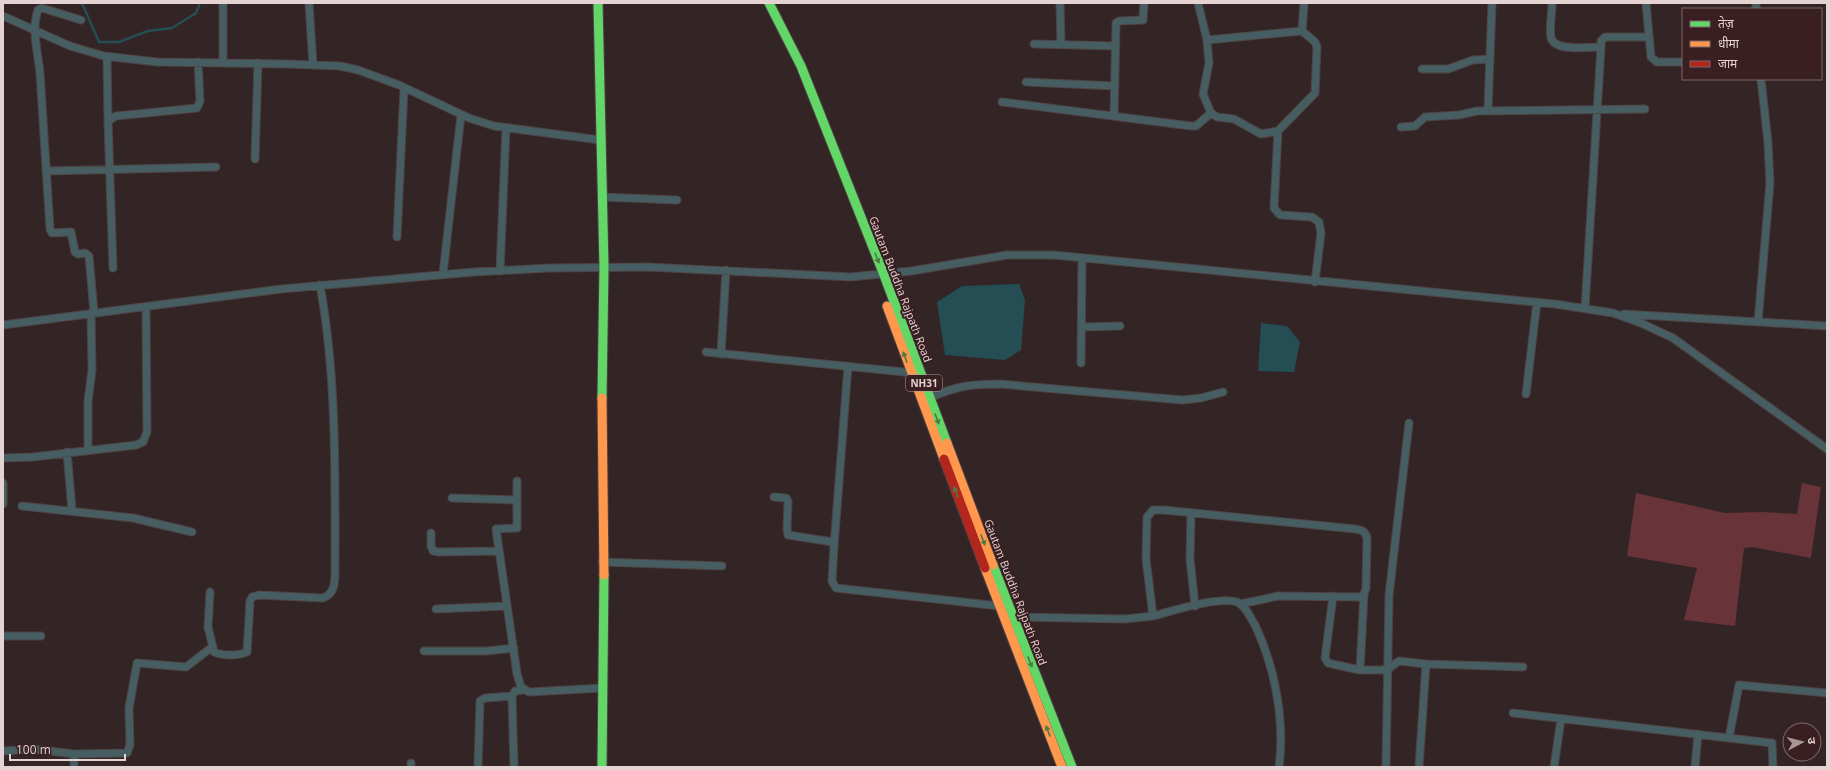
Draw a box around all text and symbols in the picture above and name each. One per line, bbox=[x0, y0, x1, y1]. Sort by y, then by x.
legend bbox=[1682, 8, 1822, 80]
text: तेज़ bbox=[1718, 15, 1735, 32]
text: धीमा bbox=[1718, 35, 1740, 52]
text: जाम bbox=[1718, 55, 1738, 72]
street label: Gautam Buddha Rajpath Road bbox=[866, 214, 936, 364]
one-way arrow bbox=[874, 252, 880, 264]
one-way arrow bbox=[901, 351, 907, 363]
road number: NH31 bbox=[906, 375, 942, 391]
one-way arrow bbox=[935, 413, 941, 425]
one-way arrow bbox=[952, 485, 958, 497]
street label: Gautam Buddha Rajpath Road bbox=[981, 517, 1051, 667]
one-way arrow bbox=[981, 535, 987, 547]
one-way arrow bbox=[1028, 656, 1034, 668]
north arrow bbox=[1782, 722, 1822, 762]
one-way arrow bbox=[1044, 724, 1050, 736]
scale bar bbox=[10, 736, 125, 762]
text: उ bbox=[1805, 737, 1820, 745]
text: 100 m bbox=[16, 741, 51, 758]

